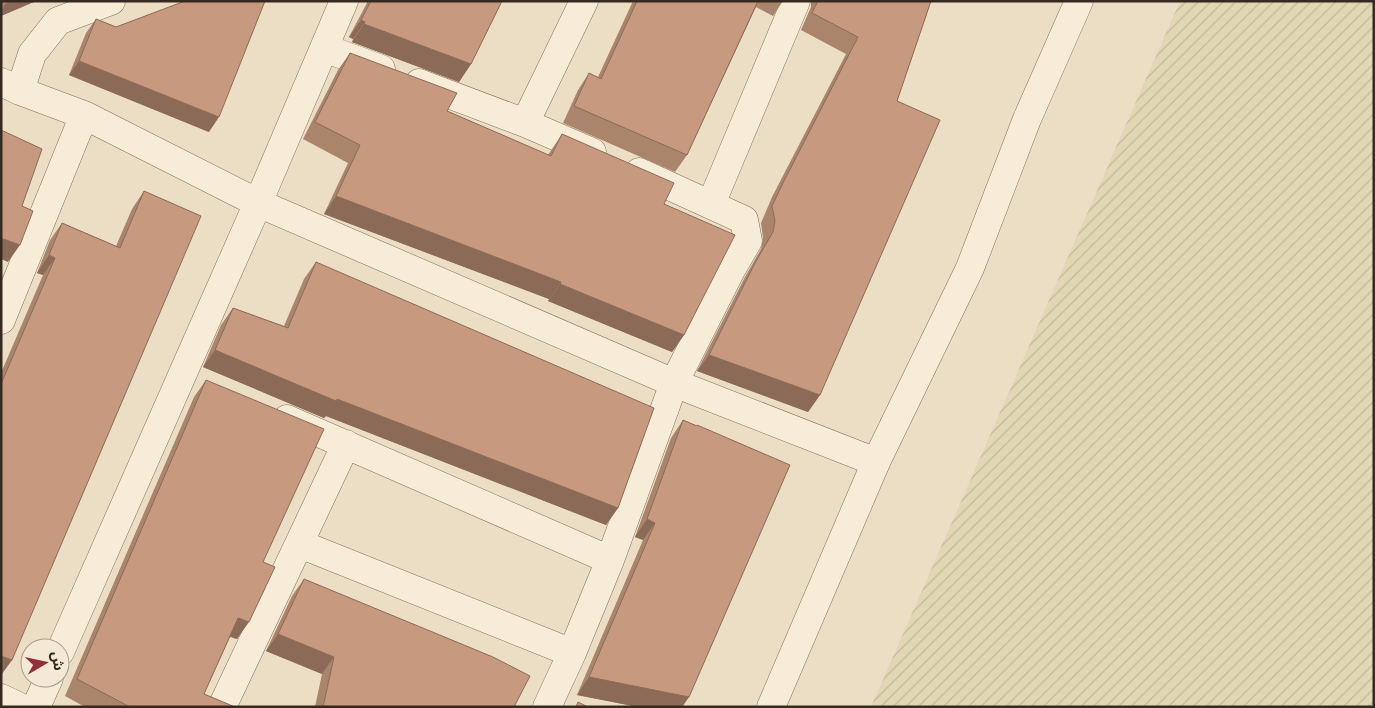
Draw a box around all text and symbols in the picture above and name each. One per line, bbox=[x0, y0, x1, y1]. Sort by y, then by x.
north arrow bbox=[20, 638, 70, 688]
text: ش bbox=[47, 650, 69, 672]

